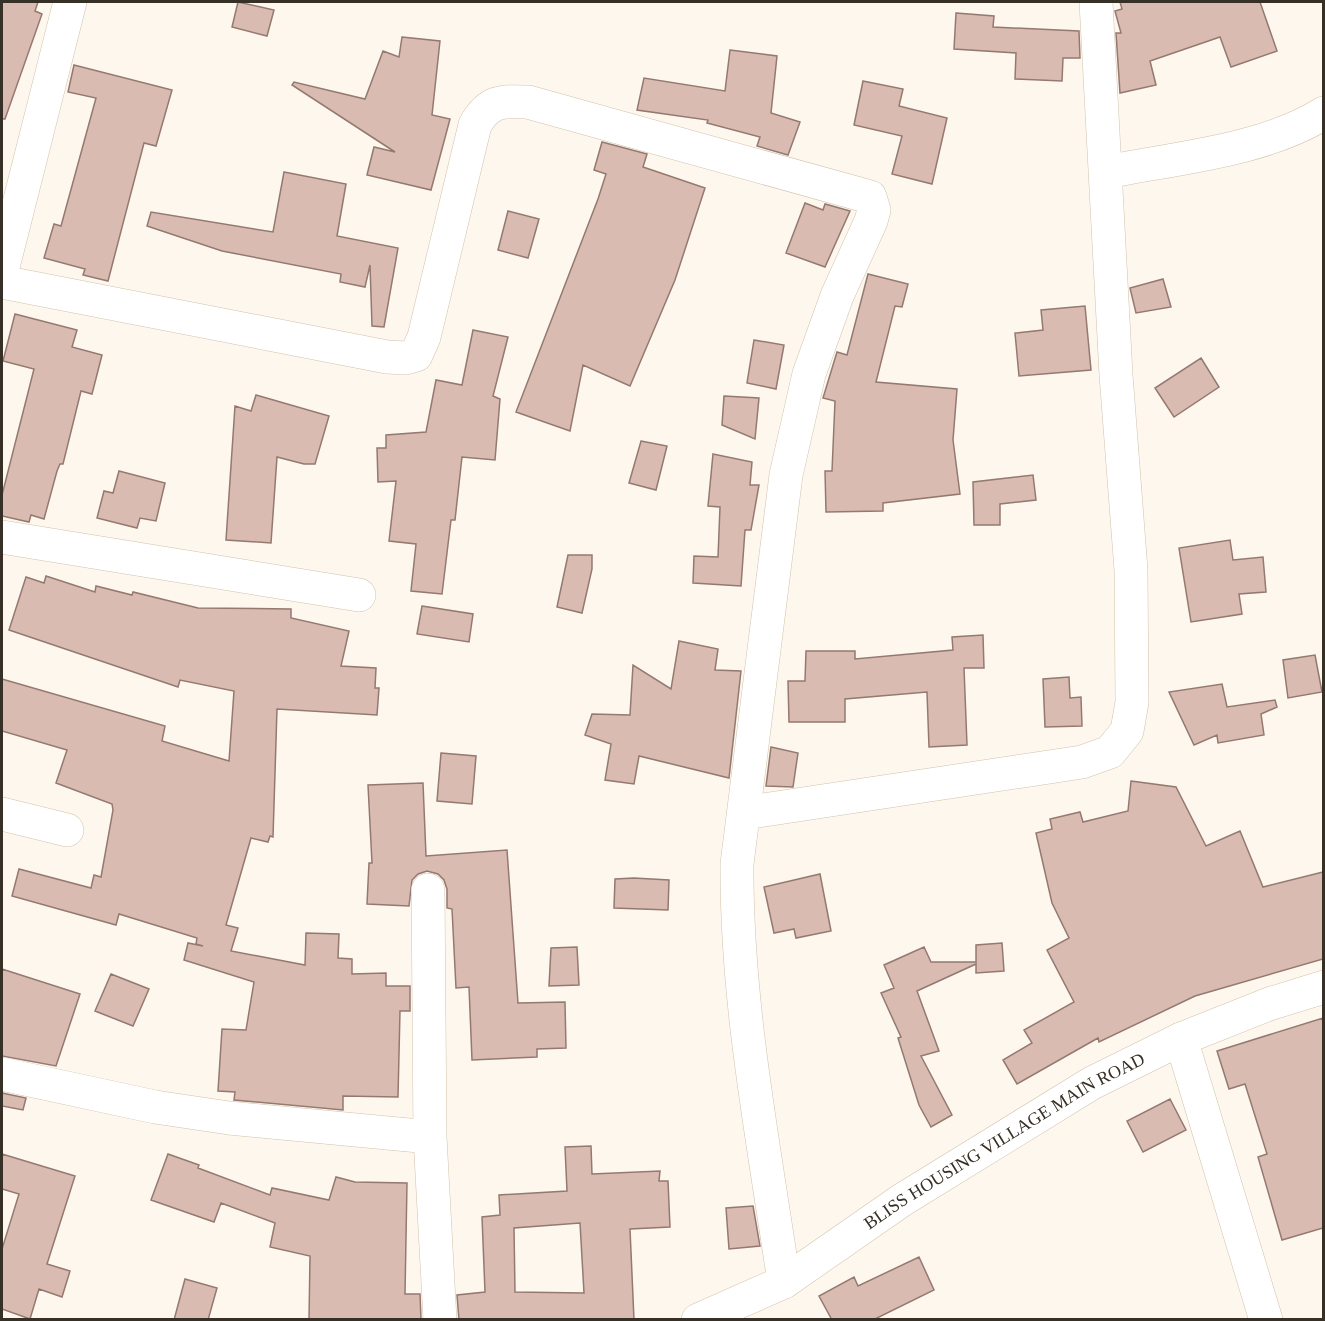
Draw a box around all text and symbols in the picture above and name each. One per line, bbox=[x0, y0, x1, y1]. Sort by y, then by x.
street label: BLISS HOUSING VILLAGE MAIN ROAD bbox=[860, 1049, 1148, 1233]

